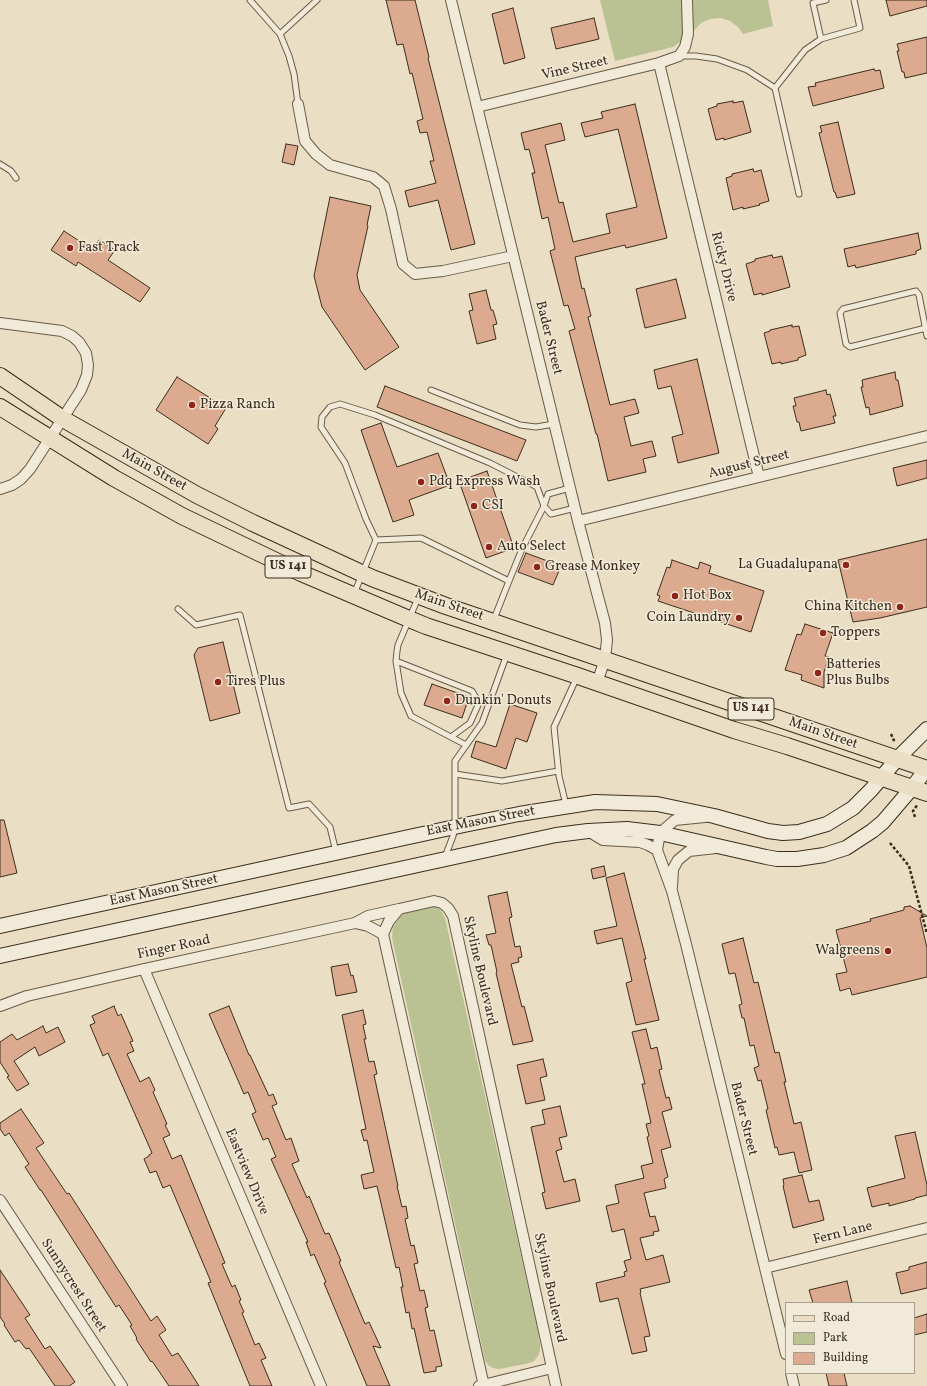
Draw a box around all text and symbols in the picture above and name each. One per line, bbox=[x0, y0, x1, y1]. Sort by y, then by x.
street label: Vine Street bbox=[540, 53, 610, 85]
street label: Ricky Drive bbox=[706, 230, 740, 304]
place label: Fast Track bbox=[78, 240, 140, 256]
marker: Fast Track bbox=[65, 243, 75, 253]
street label: Bader Street bbox=[531, 299, 565, 377]
place label: Pizza Ranch bbox=[200, 397, 275, 413]
marker: Pizza Ranch bbox=[187, 400, 197, 410]
street label: Main Street bbox=[118, 446, 190, 496]
street label: August Street bbox=[707, 447, 791, 483]
place label: Pdq Express Wash bbox=[429, 474, 541, 490]
marker: Pdq Express Wash bbox=[416, 477, 426, 487]
place label: CSI bbox=[482, 498, 504, 514]
marker: CSI bbox=[469, 501, 479, 511]
place label: Auto Select bbox=[497, 539, 566, 555]
marker: Auto Select bbox=[484, 542, 494, 552]
road number: US 141 bbox=[265, 556, 311, 578]
place label: La Guadalupana bbox=[738, 557, 838, 573]
place label: Grease Monkey bbox=[545, 559, 640, 575]
marker: La Guadalupana bbox=[841, 560, 851, 570]
marker: Grease Monkey bbox=[532, 562, 542, 572]
street label: Main Street bbox=[412, 586, 486, 626]
place label: Hot Box bbox=[683, 588, 732, 604]
marker: Hot Box bbox=[670, 591, 680, 601]
place label: China Kitchen bbox=[804, 599, 892, 615]
marker: China Kitchen bbox=[895, 602, 905, 612]
place label: Coin Laundry bbox=[647, 610, 731, 626]
marker: Coin Laundry bbox=[734, 613, 744, 623]
place label: Toppers bbox=[831, 625, 880, 641]
marker: Toppers bbox=[818, 628, 828, 638]
place label: Batteries Plus Bulbs bbox=[826, 657, 889, 690]
marker: Batteries Plus Bulbs bbox=[813, 668, 823, 678]
place label: Tires Plus bbox=[226, 674, 285, 690]
marker: Tires Plus bbox=[213, 677, 223, 687]
place label: Dunkin' Donuts bbox=[455, 693, 551, 709]
marker: Dunkin' Donuts bbox=[442, 696, 452, 706]
road number: US 141 bbox=[728, 698, 774, 720]
street label: Main Street bbox=[786, 714, 860, 754]
street label: East Mason Street bbox=[425, 803, 537, 841]
street label: East Mason Street bbox=[108, 871, 220, 911]
street label: Skyline Boulevard bbox=[458, 915, 500, 1027]
street label: Finger Road bbox=[136, 932, 212, 964]
place label: Walgreens bbox=[815, 943, 880, 959]
marker: Walgreens bbox=[883, 946, 893, 956]
street label: Bader Street bbox=[726, 1080, 760, 1158]
street label: Eastview Drive bbox=[220, 1126, 272, 1218]
street label: Fern Lane bbox=[812, 1219, 874, 1249]
street label: Skyline Boulevard bbox=[529, 1231, 569, 1345]
street label: Sunnycrest Street bbox=[36, 1236, 110, 1336]
legend bbox=[785, 1302, 915, 1374]
text: Road bbox=[823, 1310, 850, 1326]
text: Park bbox=[823, 1330, 848, 1346]
text: Building bbox=[823, 1350, 868, 1366]

